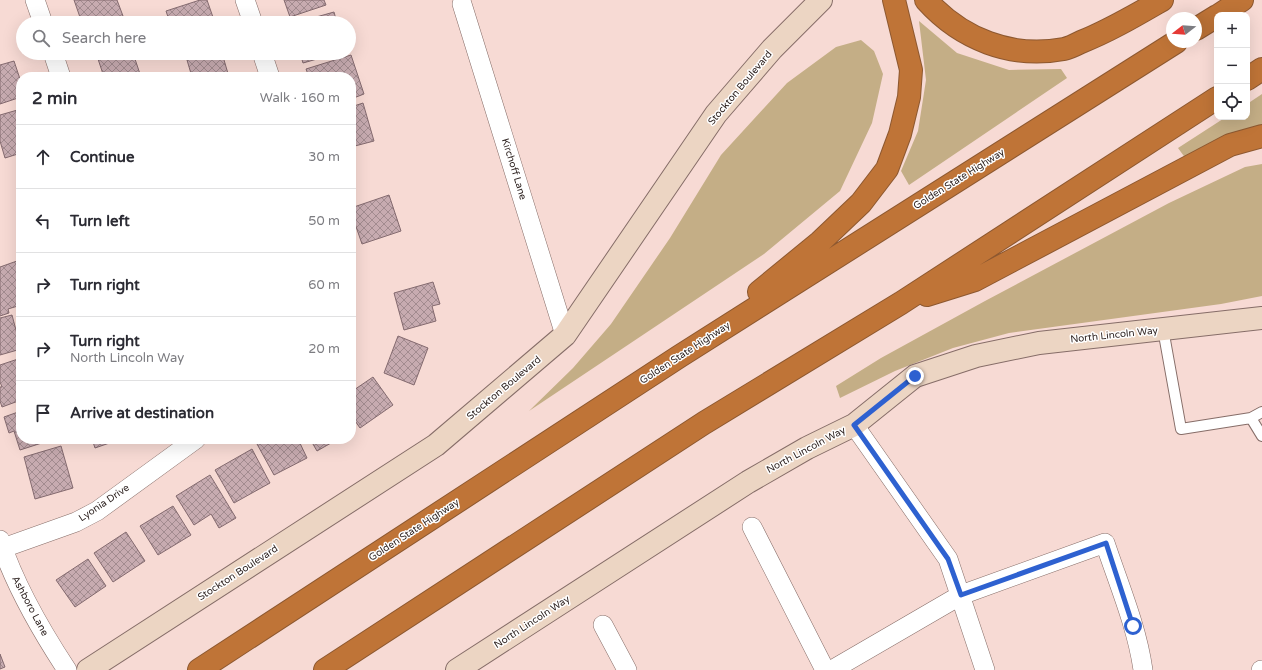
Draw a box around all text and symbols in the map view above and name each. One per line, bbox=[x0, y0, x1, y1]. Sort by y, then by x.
north arrow bbox=[1166, 12, 1202, 48]
map controls bbox=[1214, 12, 1250, 120]
button: + bbox=[1214, 12, 1250, 48]
search box bbox=[16, 16, 356, 60]
icon: search bbox=[30, 27, 52, 49]
text: Search here bbox=[62, 29, 146, 47]
street label: Stockton Boulevard bbox=[705, 48, 775, 128]
button: − bbox=[1214, 48, 1250, 84]
button: locate bbox=[1214, 84, 1250, 120]
text: 2 min bbox=[32, 88, 77, 109]
text: Walk · 160 m bbox=[260, 90, 340, 106]
street label: Kirchoff Lane bbox=[499, 137, 529, 202]
icon: ahead bbox=[32, 146, 54, 168]
street label: Golden State Highway bbox=[911, 146, 1007, 212]
text: Continue bbox=[70, 148, 134, 166]
text: 30 m bbox=[308, 149, 340, 165]
icon: left bbox=[32, 210, 54, 232]
text: Turn left bbox=[70, 212, 130, 230]
text: 50 m bbox=[308, 213, 340, 229]
icon: right bbox=[32, 274, 54, 296]
text: Turn right bbox=[70, 276, 140, 294]
text: 60 m bbox=[308, 277, 340, 293]
street label: Golden State Highway bbox=[638, 319, 733, 387]
street label: North Lincoln Way bbox=[1070, 324, 1159, 346]
text: Turn right bbox=[70, 332, 140, 350]
icon: right bbox=[32, 338, 54, 360]
text: 20 m bbox=[308, 341, 340, 357]
text: North Lincoln Way bbox=[70, 350, 184, 366]
street label: Stockton Boulevard bbox=[464, 353, 544, 423]
route end bbox=[906, 367, 924, 385]
icon: arrive bbox=[32, 402, 54, 424]
text: Arrive at destination bbox=[70, 404, 214, 422]
street label: North Lincoln Way bbox=[764, 424, 848, 476]
street label: Lyonia Drive bbox=[76, 481, 132, 524]
street label: Golden State Highway bbox=[367, 496, 462, 564]
street label: Stockton Boulevard bbox=[196, 543, 280, 603]
street label: Ashboro Lane bbox=[9, 574, 51, 638]
street label: North Lincoln Way bbox=[492, 593, 573, 651]
route start bbox=[1124, 617, 1142, 635]

